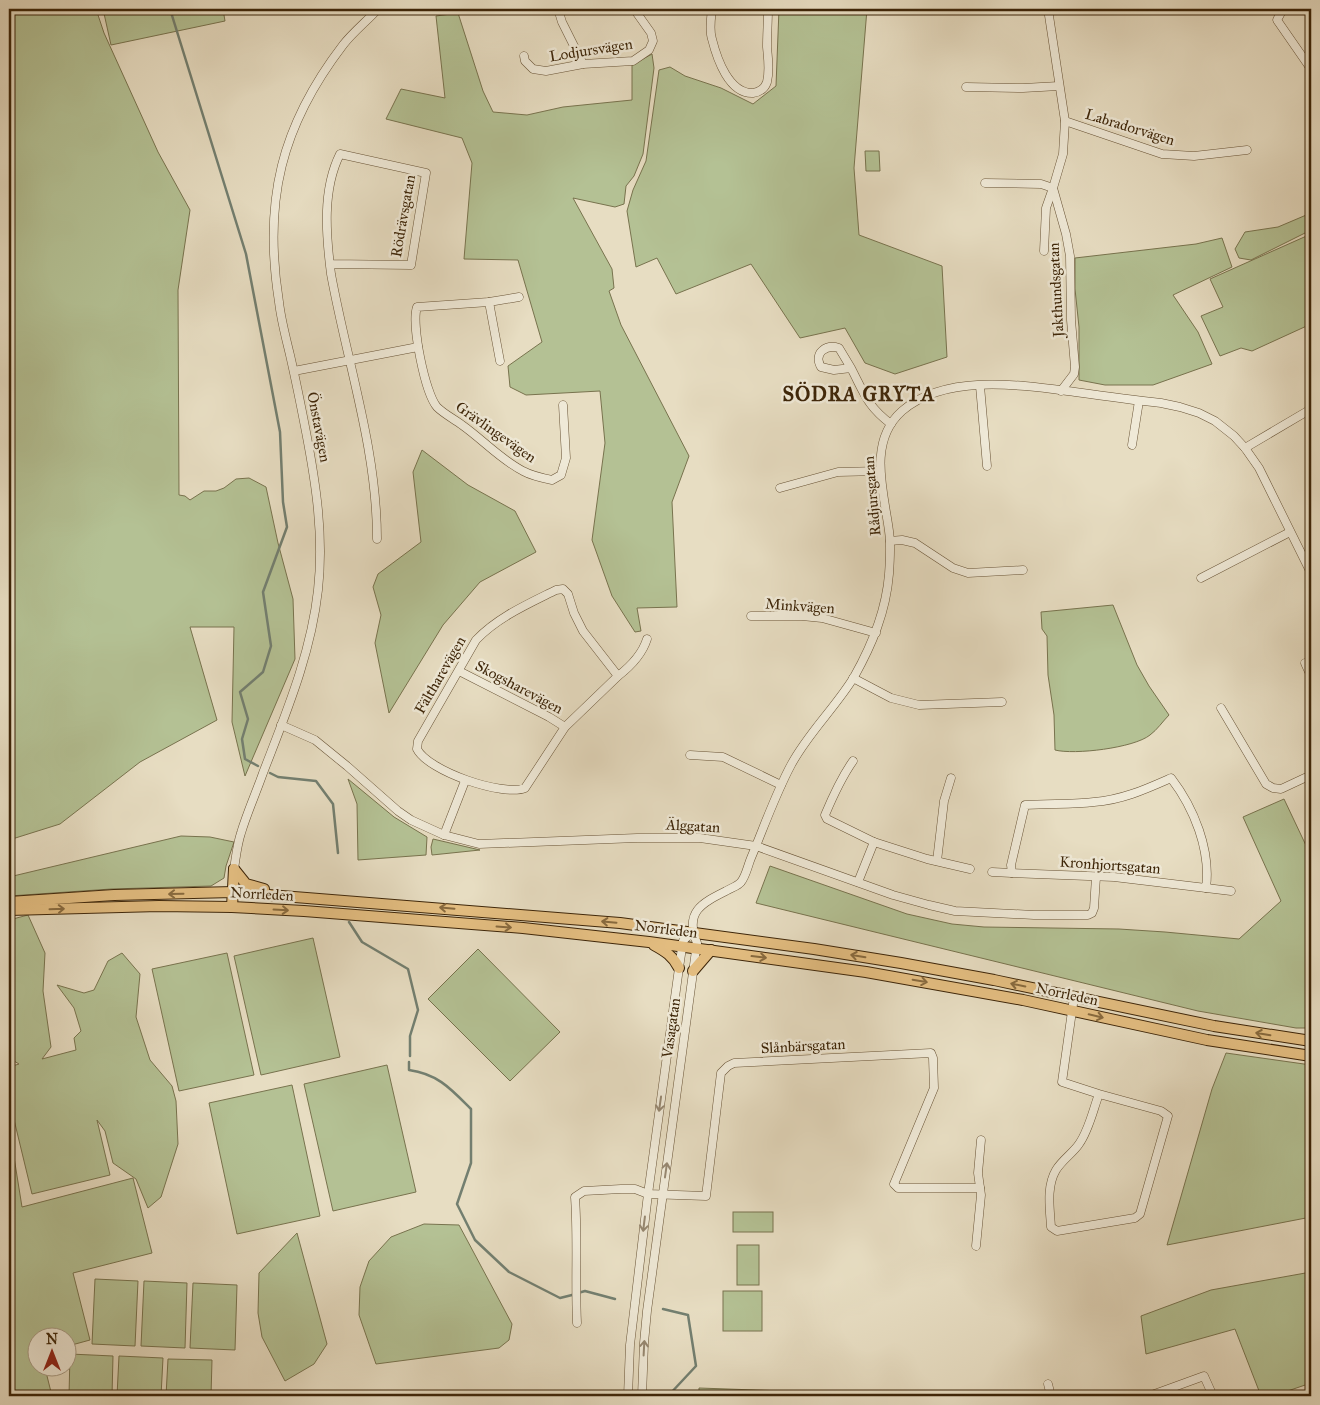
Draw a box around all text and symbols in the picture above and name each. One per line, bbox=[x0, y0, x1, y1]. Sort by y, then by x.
street label: Lodjursvägen bbox=[548, 35, 634, 65]
street label: Labradorvägen bbox=[1083, 105, 1177, 149]
street label: Rödrävsgatan bbox=[387, 173, 419, 259]
street label: Jakthundsgatan bbox=[1045, 242, 1069, 340]
district label: SÖDRA GRYTA bbox=[783, 381, 935, 406]
street label: Önstavägen bbox=[303, 390, 336, 464]
street label: Grävlingevägen bbox=[452, 398, 540, 466]
street label: Rådjursgatan bbox=[860, 455, 884, 537]
street label: Minkvägen bbox=[765, 595, 835, 617]
street label: Fältharevägen bbox=[411, 633, 469, 717]
street label: Skogsharevägen bbox=[472, 656, 566, 718]
street label: Älggatan bbox=[664, 816, 721, 836]
street label: Kronhjortsgatan bbox=[1059, 852, 1161, 878]
street label: Norrleden bbox=[230, 883, 294, 905]
one-way arrow bbox=[168, 889, 184, 899]
one-way arrow bbox=[440, 903, 456, 913]
one-way arrow bbox=[49, 904, 65, 914]
one-way arrow bbox=[273, 905, 289, 914]
street label: Norrleden bbox=[633, 916, 699, 942]
one-way arrow bbox=[602, 917, 618, 927]
one-way arrow bbox=[496, 922, 512, 931]
one-way arrow bbox=[850, 951, 866, 961]
one-way arrow bbox=[751, 952, 767, 962]
one-way arrow bbox=[911, 977, 927, 987]
street label: Norrleden bbox=[1034, 979, 1100, 1009]
one-way arrow bbox=[1010, 980, 1026, 989]
street label: Vasagatan bbox=[658, 997, 684, 1060]
one-way arrow bbox=[1088, 1012, 1104, 1021]
one-way arrow bbox=[1255, 1028, 1271, 1038]
street label: Slånbärsgatan bbox=[760, 1035, 846, 1057]
one-way arrow bbox=[655, 1096, 665, 1112]
one-way arrow bbox=[661, 1162, 671, 1178]
one-way arrow bbox=[639, 1216, 649, 1232]
north arrow bbox=[28, 1328, 78, 1378]
text: N bbox=[46, 1331, 58, 1348]
one-way arrow bbox=[639, 1340, 648, 1356]

